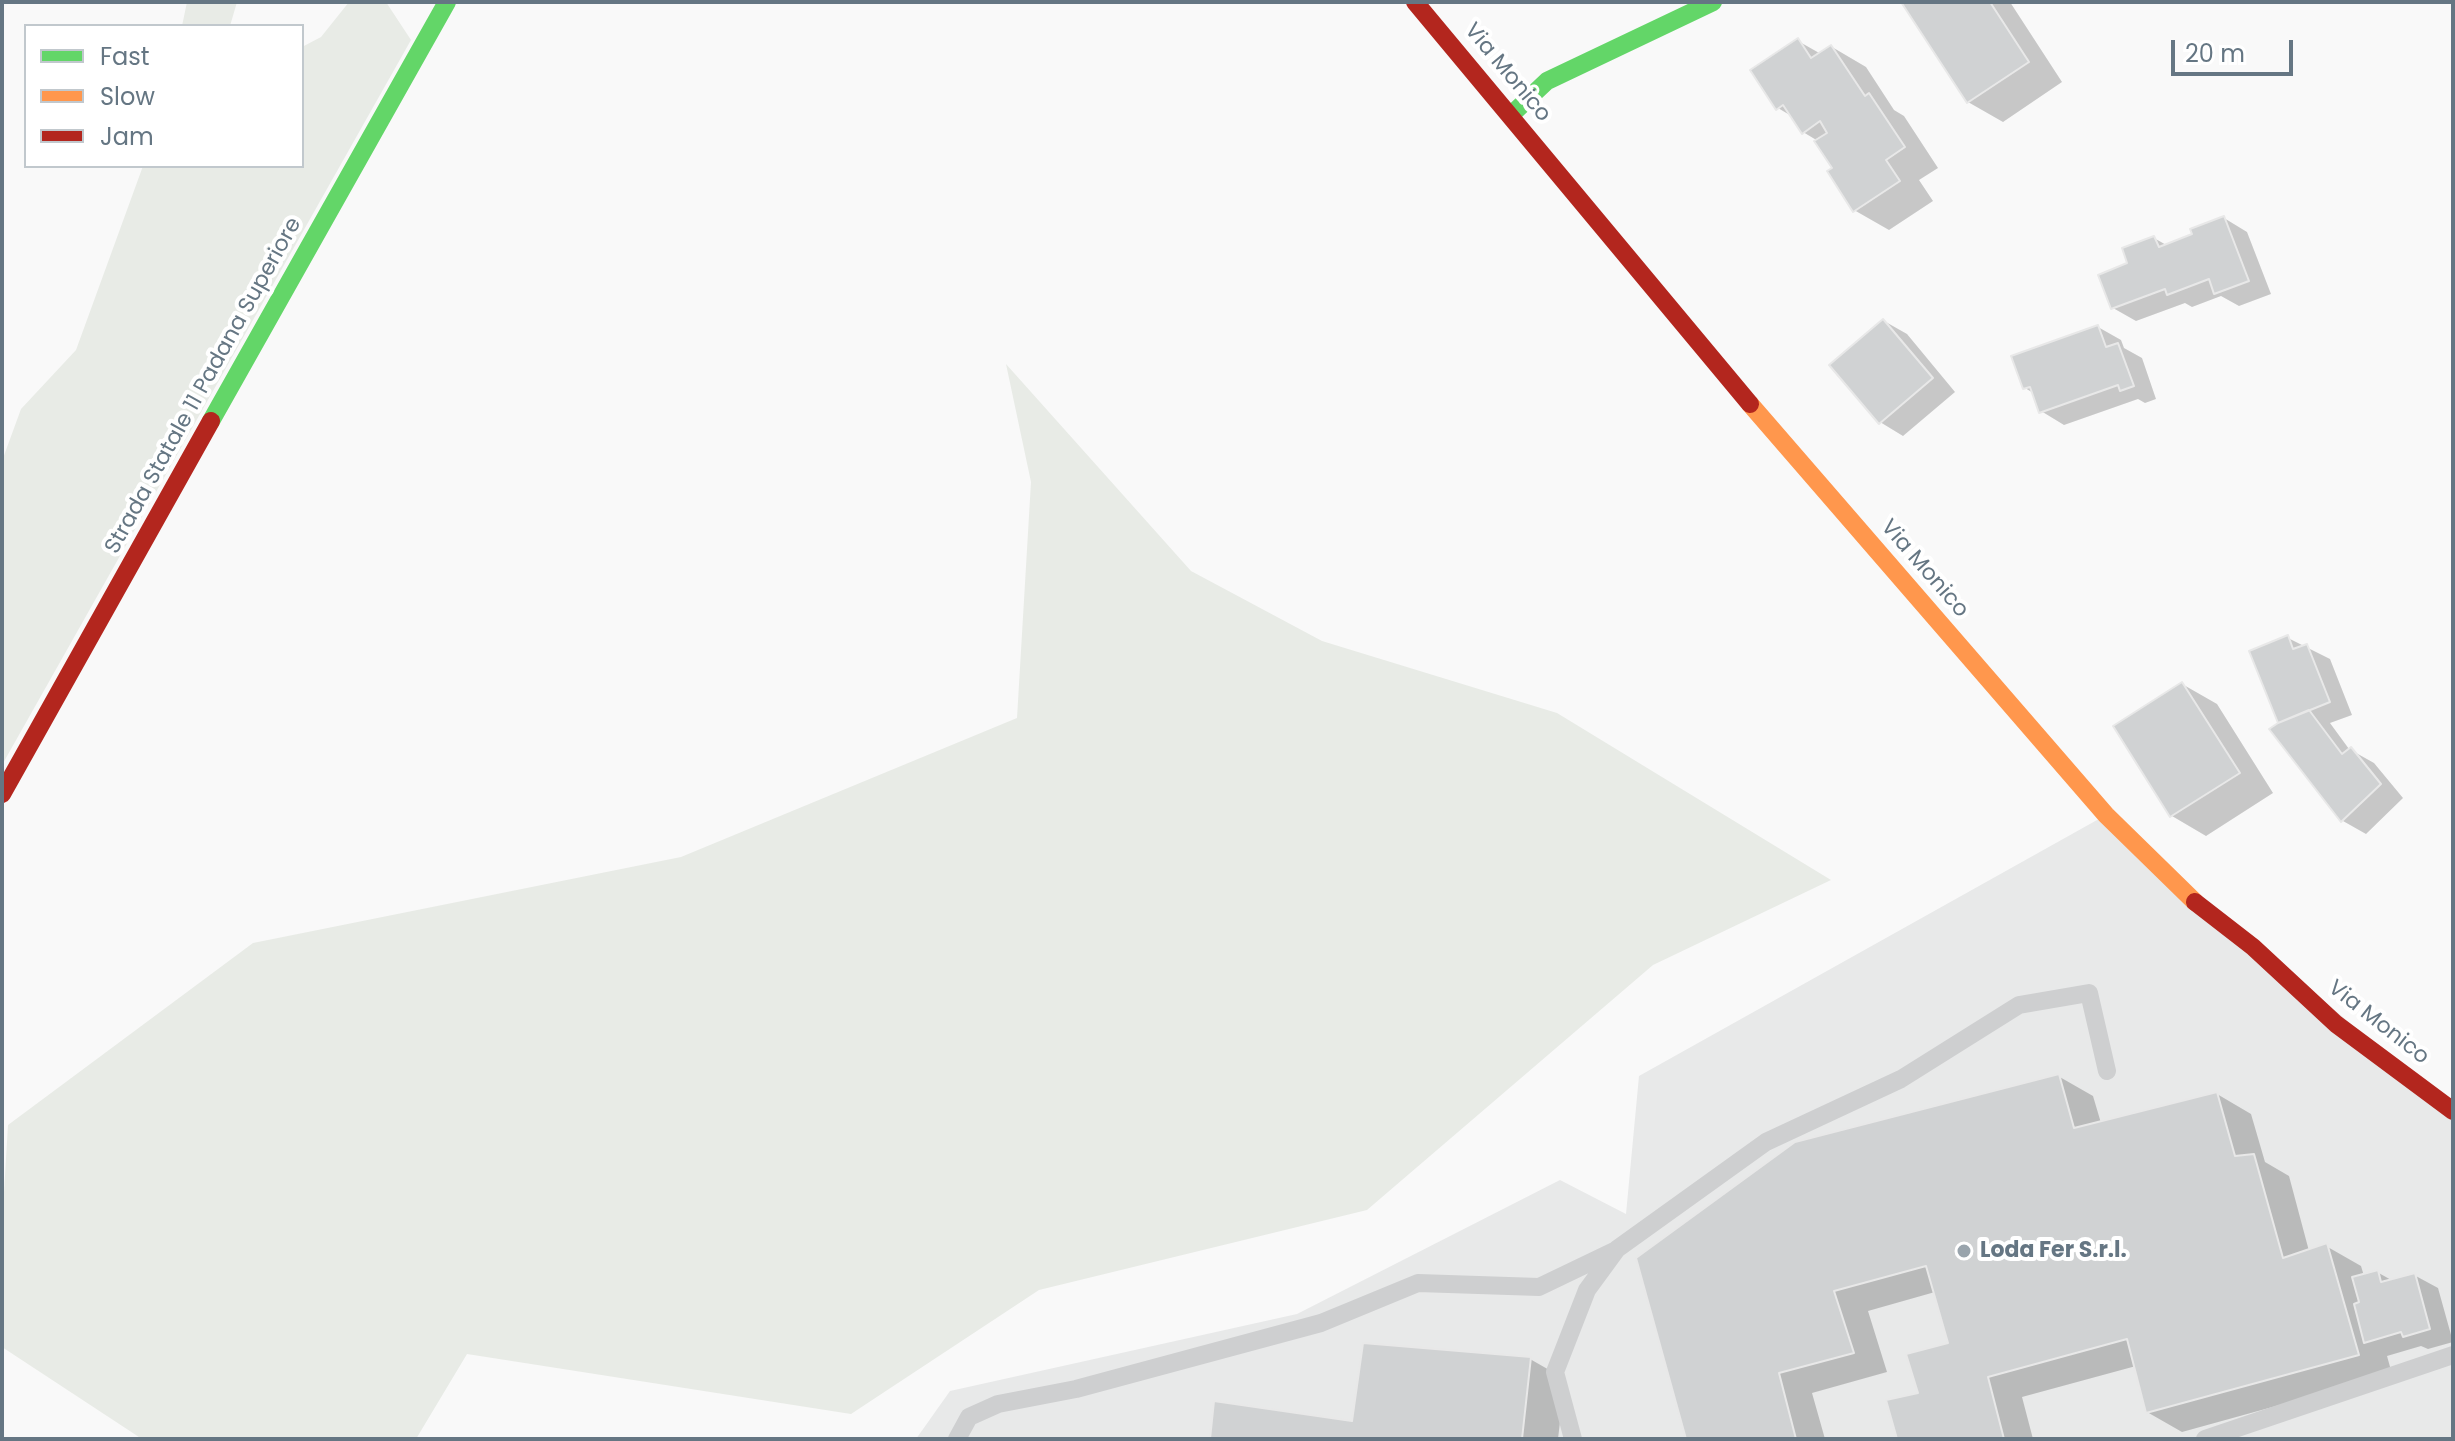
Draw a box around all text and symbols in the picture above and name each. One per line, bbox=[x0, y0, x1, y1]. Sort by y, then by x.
street label: Via Monico bbox=[1458, 18, 1556, 128]
legend bbox=[24, 24, 304, 168]
scale bar bbox=[2175, 24, 2297, 74]
text: 20 m bbox=[2185, 37, 2245, 70]
text: Fast bbox=[100, 40, 150, 73]
text: Slow bbox=[100, 80, 155, 113]
text: Jam bbox=[100, 120, 154, 153]
street label: Strada Statale 11 Padana Superiore bbox=[100, 213, 308, 559]
street label: Via Monico bbox=[1874, 515, 1974, 623]
street label: Via Monico bbox=[2322, 975, 2434, 1071]
place label: Loda Fer S.r.l. bbox=[1980, 1238, 2127, 1264]
marker: Loda Fer S.r.l. bbox=[1955, 1242, 1973, 1260]

